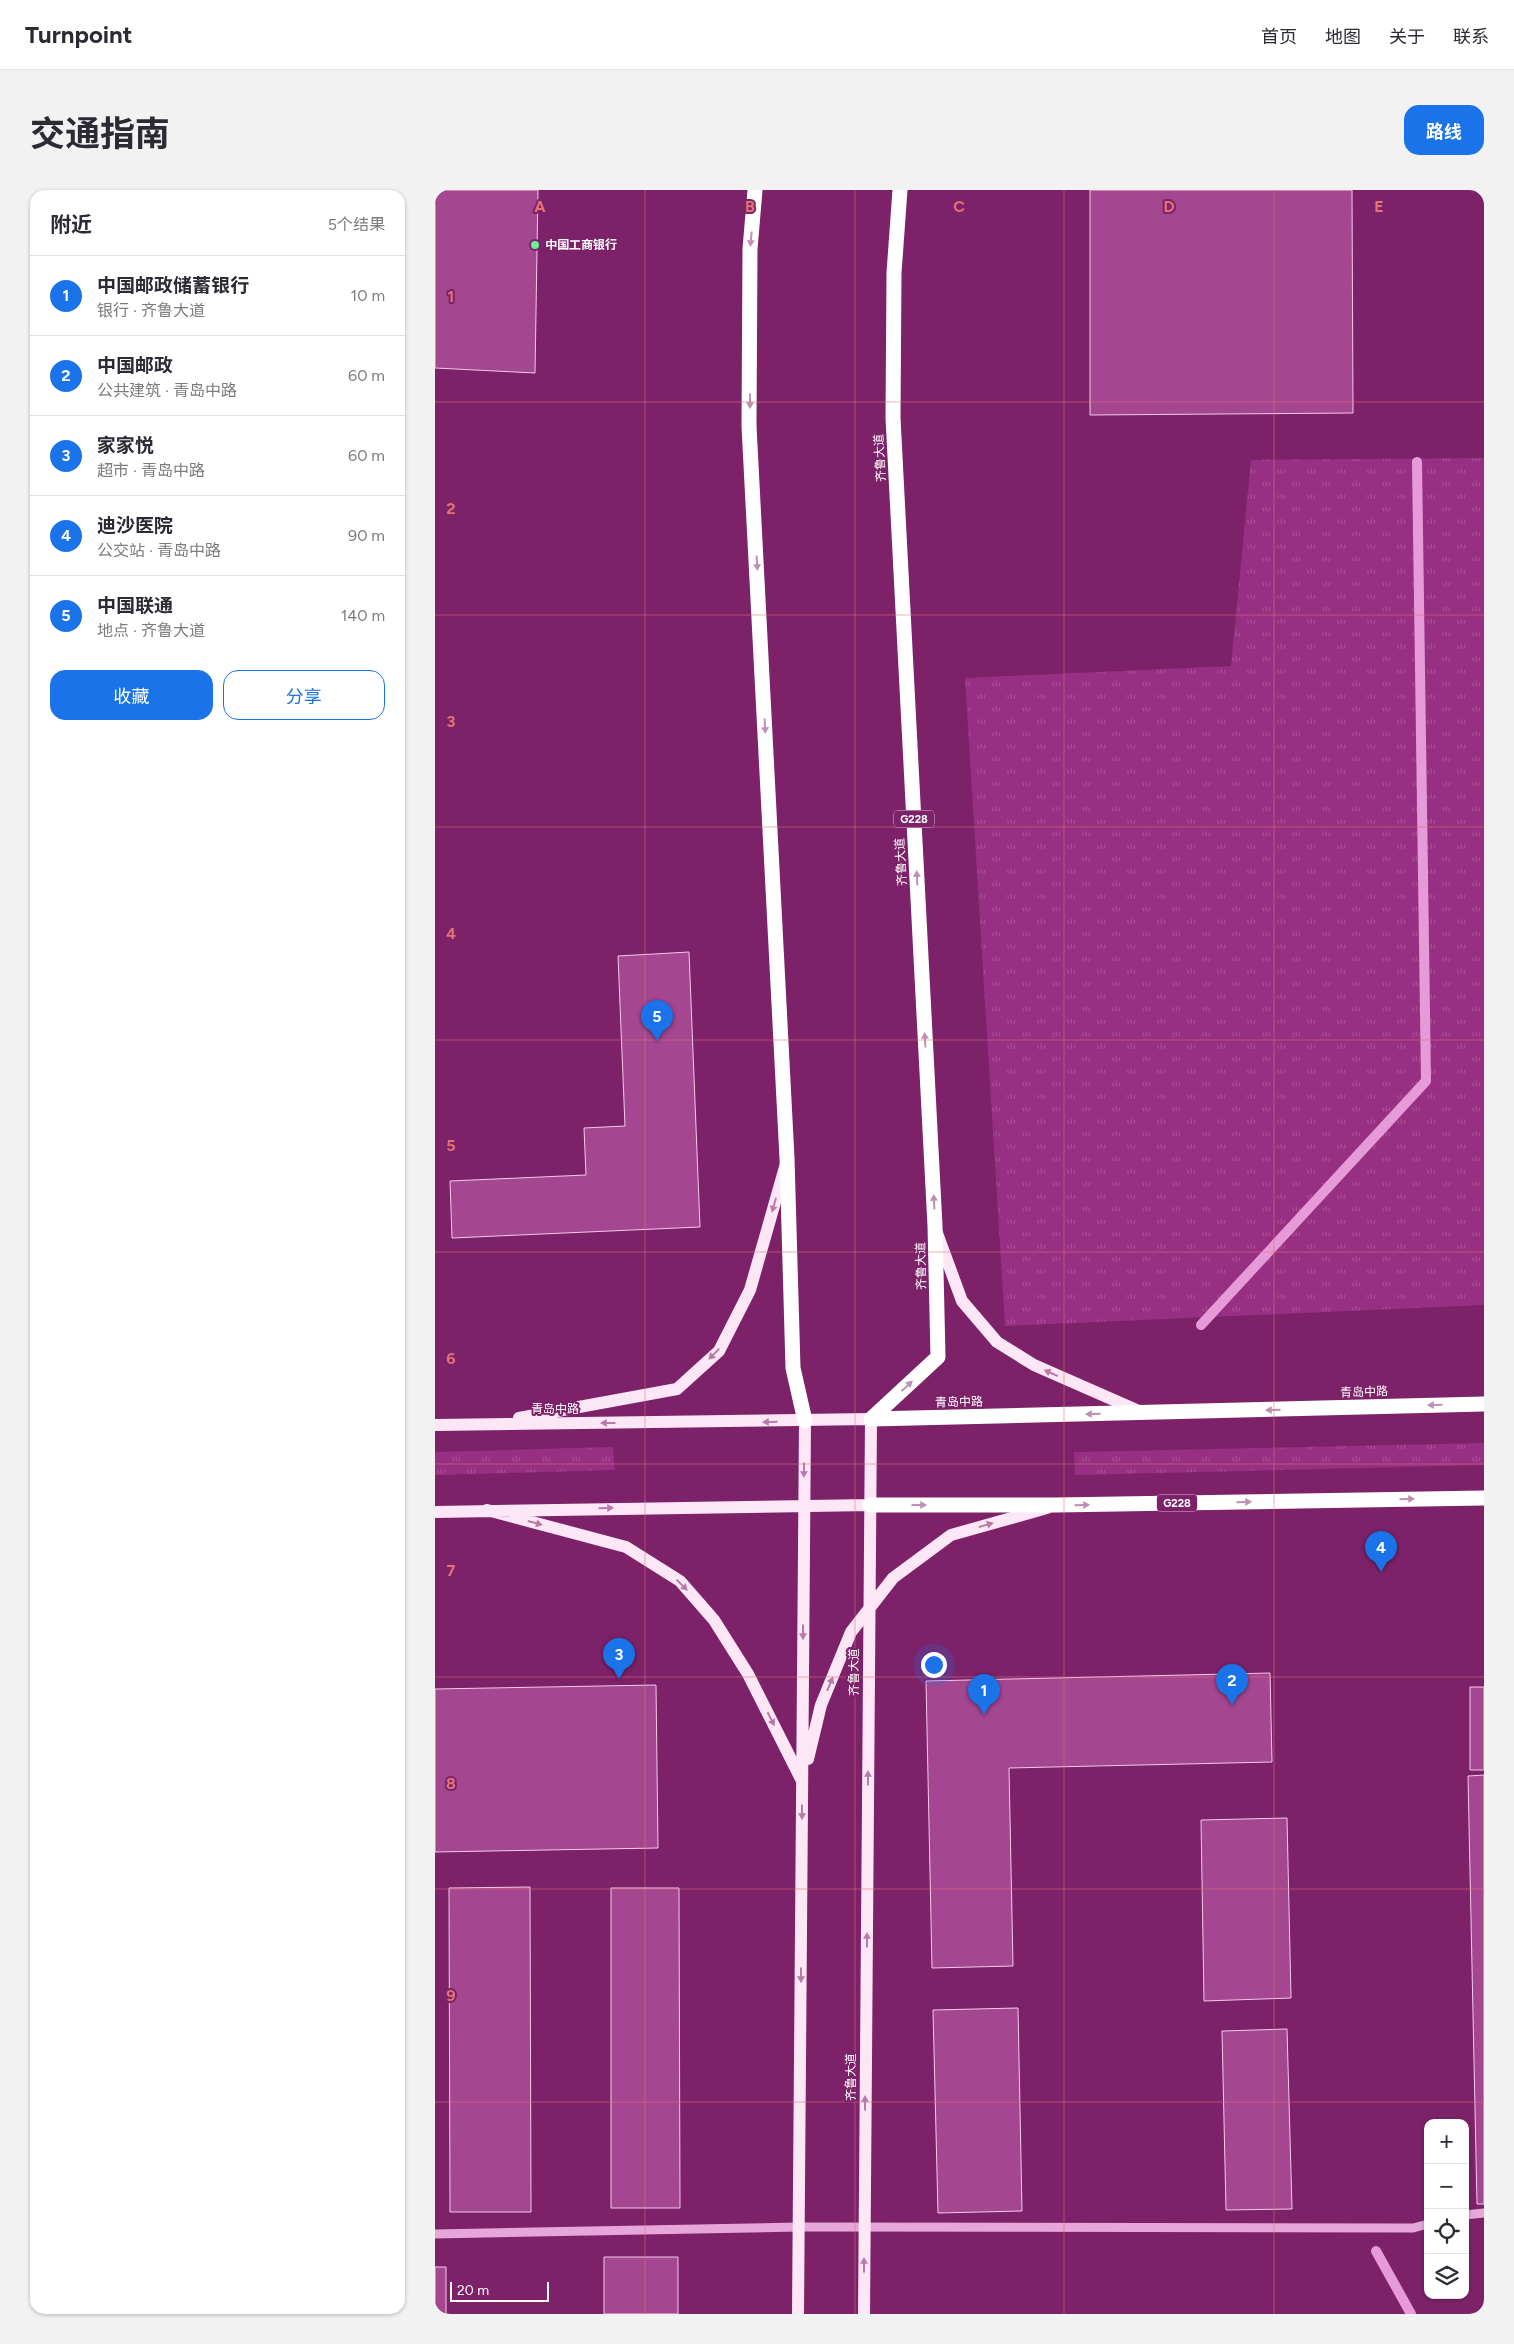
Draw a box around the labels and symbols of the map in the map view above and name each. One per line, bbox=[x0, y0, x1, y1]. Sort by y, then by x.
text: A bbox=[534, 197, 546, 216]
text: B bbox=[745, 197, 755, 216]
text: C bbox=[953, 197, 965, 216]
text: D bbox=[1163, 197, 1175, 216]
text: E bbox=[1374, 197, 1384, 216]
one-way arrow bbox=[747, 231, 755, 247]
place label: 中国工商银行 bbox=[545, 238, 617, 252]
marker: 中国工商银行 bbox=[529, 239, 541, 251]
text: 1 bbox=[448, 287, 454, 306]
one-way arrow bbox=[746, 393, 754, 409]
street label: 齐鲁大道 bbox=[872, 434, 888, 482]
text: 2 bbox=[446, 499, 456, 518]
one-way arrow bbox=[753, 556, 761, 572]
text: 3 bbox=[447, 712, 456, 731]
one-way arrow bbox=[761, 718, 769, 734]
road number: G228 bbox=[894, 810, 934, 828]
street label: 齐鲁大道 bbox=[893, 838, 909, 886]
one-way arrow bbox=[912, 869, 920, 885]
text: 4 bbox=[446, 924, 456, 943]
pin: 5 bbox=[641, 1000, 673, 1041]
one-way arrow bbox=[921, 1032, 929, 1048]
text: 5 bbox=[446, 1136, 456, 1155]
one-way arrow bbox=[929, 1194, 937, 1210]
one-way arrow bbox=[769, 1197, 777, 1212]
street label: 齐鲁大道 bbox=[914, 1242, 928, 1290]
one-way arrow bbox=[708, 1348, 720, 1360]
text: 6 bbox=[446, 1349, 456, 1368]
one-way arrow bbox=[1044, 1368, 1058, 1376]
one-way arrow bbox=[900, 1380, 912, 1392]
street label: 青岛中路 bbox=[1340, 1384, 1388, 1400]
street label: 青岛中路 bbox=[935, 1395, 983, 1409]
one-way arrow bbox=[1427, 1401, 1443, 1409]
street label: 青岛中路 bbox=[531, 1402, 579, 1416]
one-way arrow bbox=[1265, 1406, 1281, 1414]
one-way arrow bbox=[1085, 1410, 1101, 1418]
one-way arrow bbox=[762, 1418, 778, 1426]
one-way arrow bbox=[599, 1419, 615, 1427]
one-way arrow bbox=[800, 1462, 808, 1478]
road number: G228 bbox=[1157, 1495, 1197, 1512]
one-way arrow bbox=[1399, 1495, 1415, 1503]
one-way arrow bbox=[1236, 1498, 1252, 1506]
one-way arrow bbox=[911, 1501, 927, 1509]
one-way arrow bbox=[1074, 1501, 1090, 1509]
one-way arrow bbox=[598, 1504, 614, 1512]
one-way arrow bbox=[527, 1519, 542, 1527]
one-way arrow bbox=[978, 1521, 993, 1529]
pin: 4 bbox=[1365, 1531, 1397, 1572]
text: 7 bbox=[447, 1561, 456, 1580]
one-way arrow bbox=[676, 1579, 688, 1591]
one-way arrow bbox=[799, 1624, 807, 1640]
pin: 3 bbox=[603, 1638, 635, 1679]
street label: 齐鲁大道 bbox=[847, 1648, 861, 1696]
your location bbox=[921, 1652, 947, 1678]
pin: 2 bbox=[1216, 1664, 1248, 1705]
pin: 1 bbox=[968, 1674, 1000, 1715]
one-way arrow bbox=[826, 1677, 834, 1691]
one-way arrow bbox=[767, 1712, 775, 1727]
one-way arrow bbox=[864, 1770, 872, 1786]
text: 8 bbox=[446, 1774, 456, 1793]
one-way arrow bbox=[798, 1804, 806, 1820]
one-way arrow bbox=[863, 1932, 871, 1948]
one-way arrow bbox=[797, 1967, 805, 1983]
text: 9 bbox=[446, 1986, 456, 2005]
street label: 齐鲁大道 bbox=[844, 2053, 858, 2101]
one-way arrow bbox=[861, 2095, 869, 2111]
one-way arrow bbox=[860, 2257, 868, 2273]
scale bar bbox=[450, 2279, 549, 2302]

